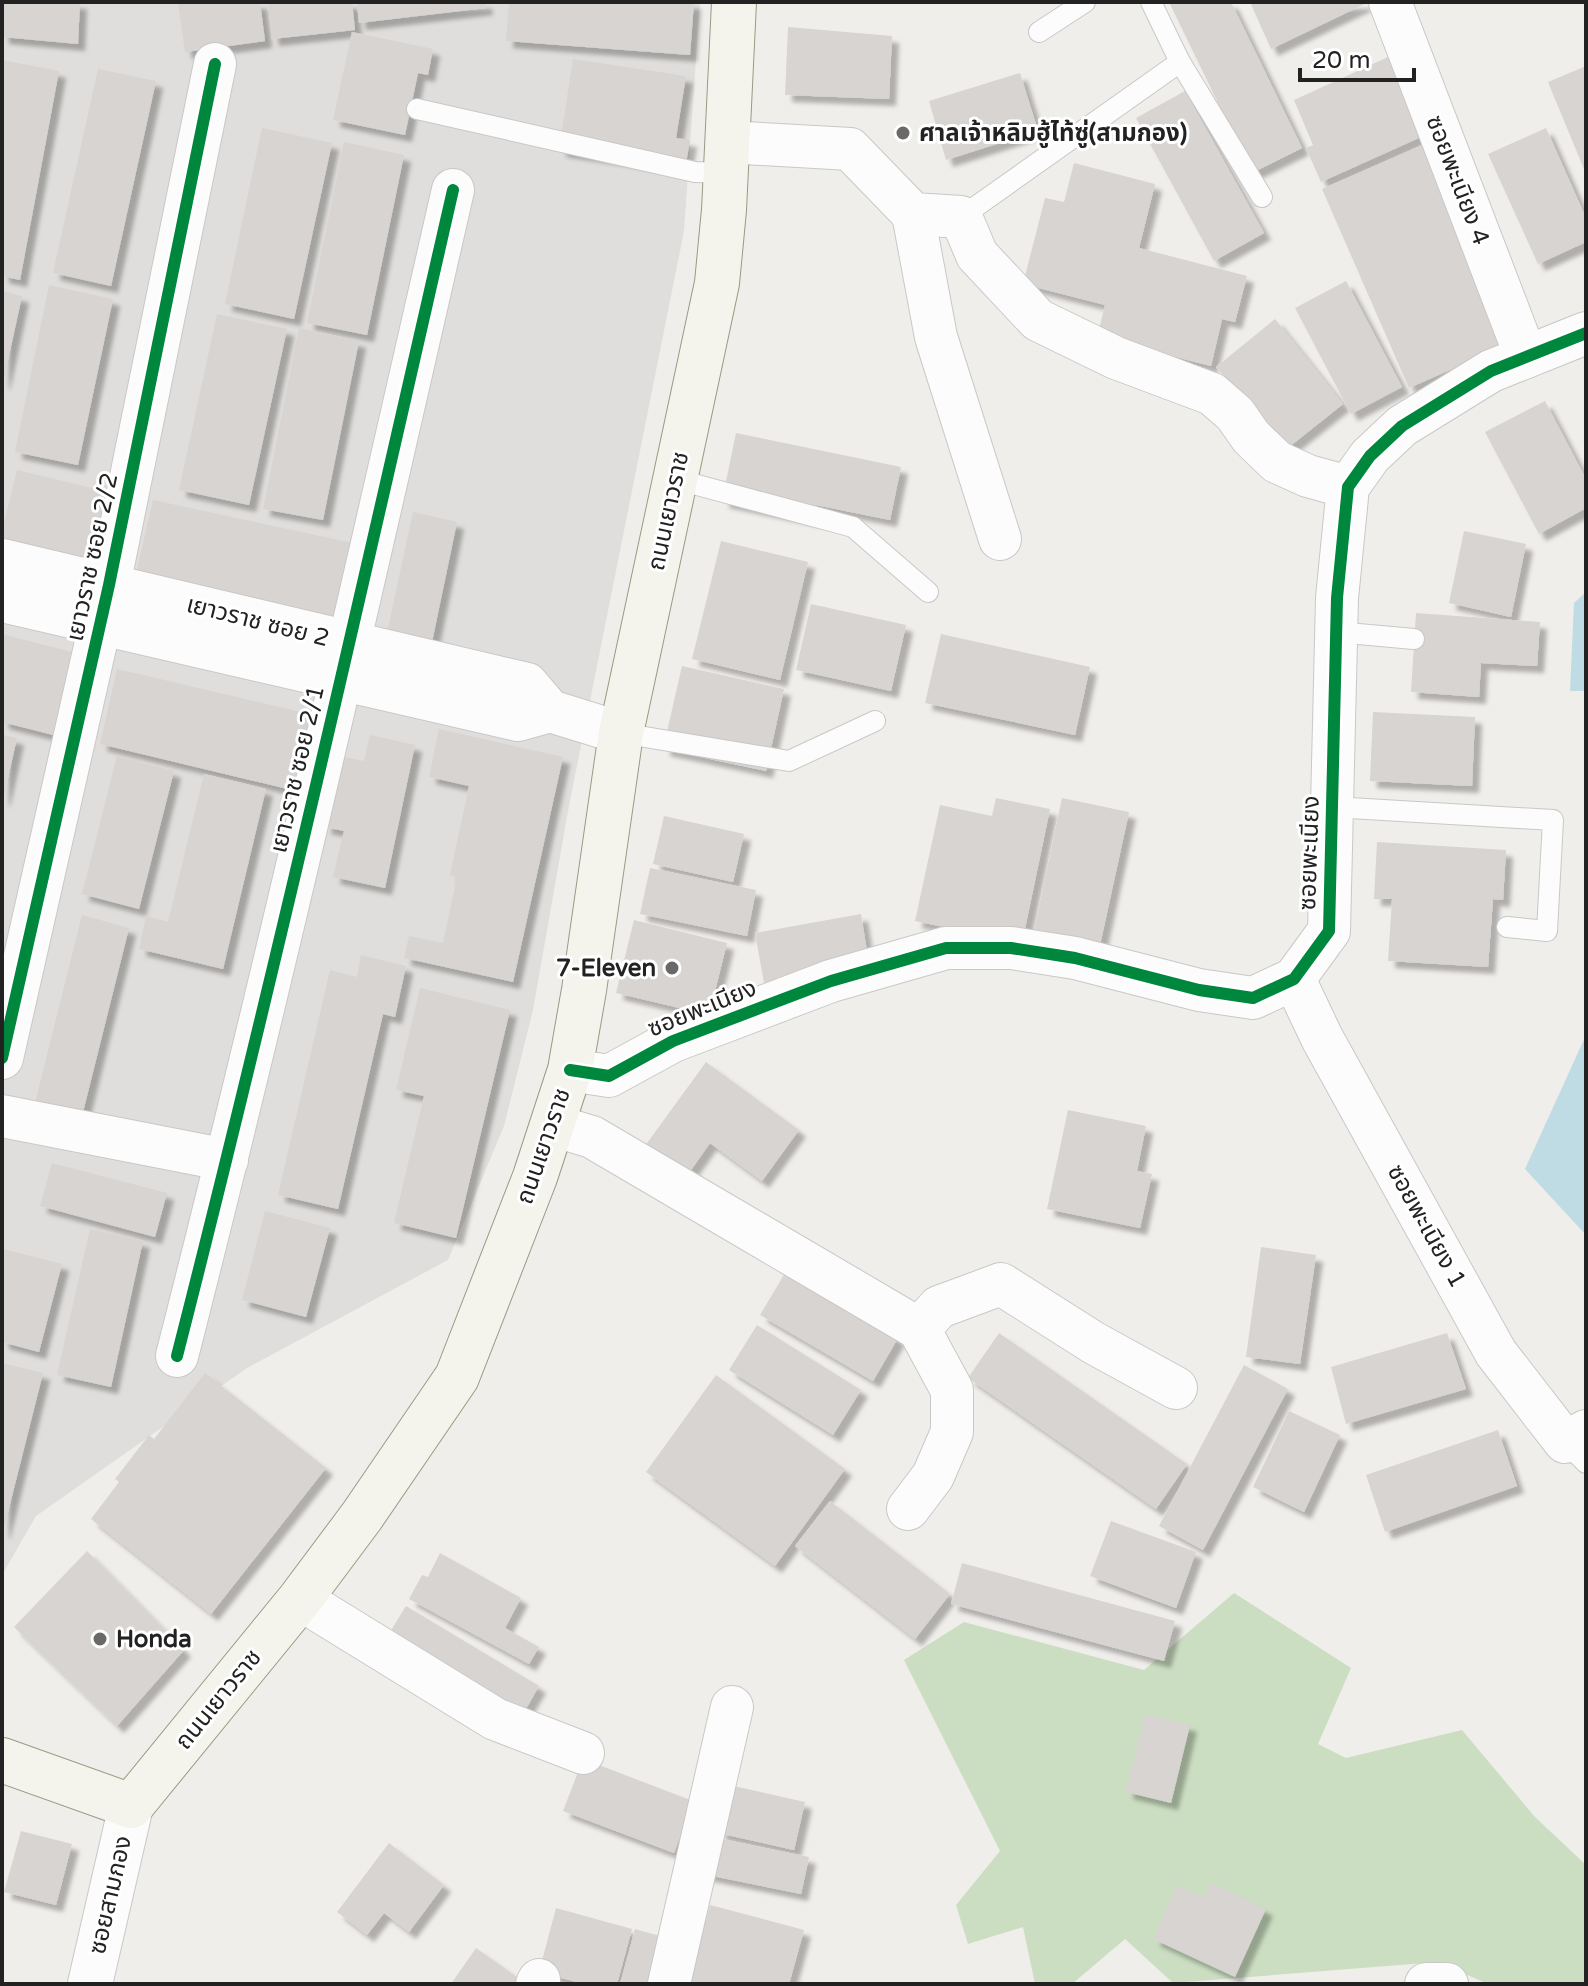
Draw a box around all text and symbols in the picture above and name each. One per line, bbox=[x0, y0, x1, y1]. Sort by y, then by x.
scale bar bbox=[1300, 32, 1414, 82]
text: 20 m bbox=[1312, 46, 1370, 75]
street label: ซอยพะเนียง 4 bbox=[1420, 111, 1495, 249]
place label: ศาลเจ้าหลิมฮู้ไท้ซู่(สามกอง) bbox=[919, 119, 1187, 148]
marker: ศาลเจ้าหลิมฮู้ไท้ซู่(สามกอง) bbox=[894, 124, 912, 142]
street label: ถนนเยาวราช bbox=[642, 449, 695, 573]
street label: เยาวราช ซอย 2/2 bbox=[60, 470, 124, 644]
street label: เยาวราช ซอย 2 bbox=[184, 590, 332, 653]
street label: เยาวราช ซอย 2/1 bbox=[264, 682, 331, 856]
street label: ซอยพะเนียง bbox=[1293, 795, 1326, 911]
place label: 7-Eleven bbox=[556, 954, 656, 983]
marker: 7-Eleven bbox=[663, 959, 681, 977]
street label: ซอยพะเนียง bbox=[643, 973, 761, 1043]
street label: ถนนเยาวราช bbox=[510, 1084, 577, 1208]
street label: ซอยพะเนียง 1 bbox=[1381, 1160, 1472, 1293]
place label: Honda bbox=[116, 1625, 192, 1654]
marker: Honda bbox=[91, 1630, 109, 1648]
street label: ถนนเยาวราช bbox=[169, 1643, 268, 1755]
street label: ซอยสามกอง bbox=[83, 1833, 138, 1957]

